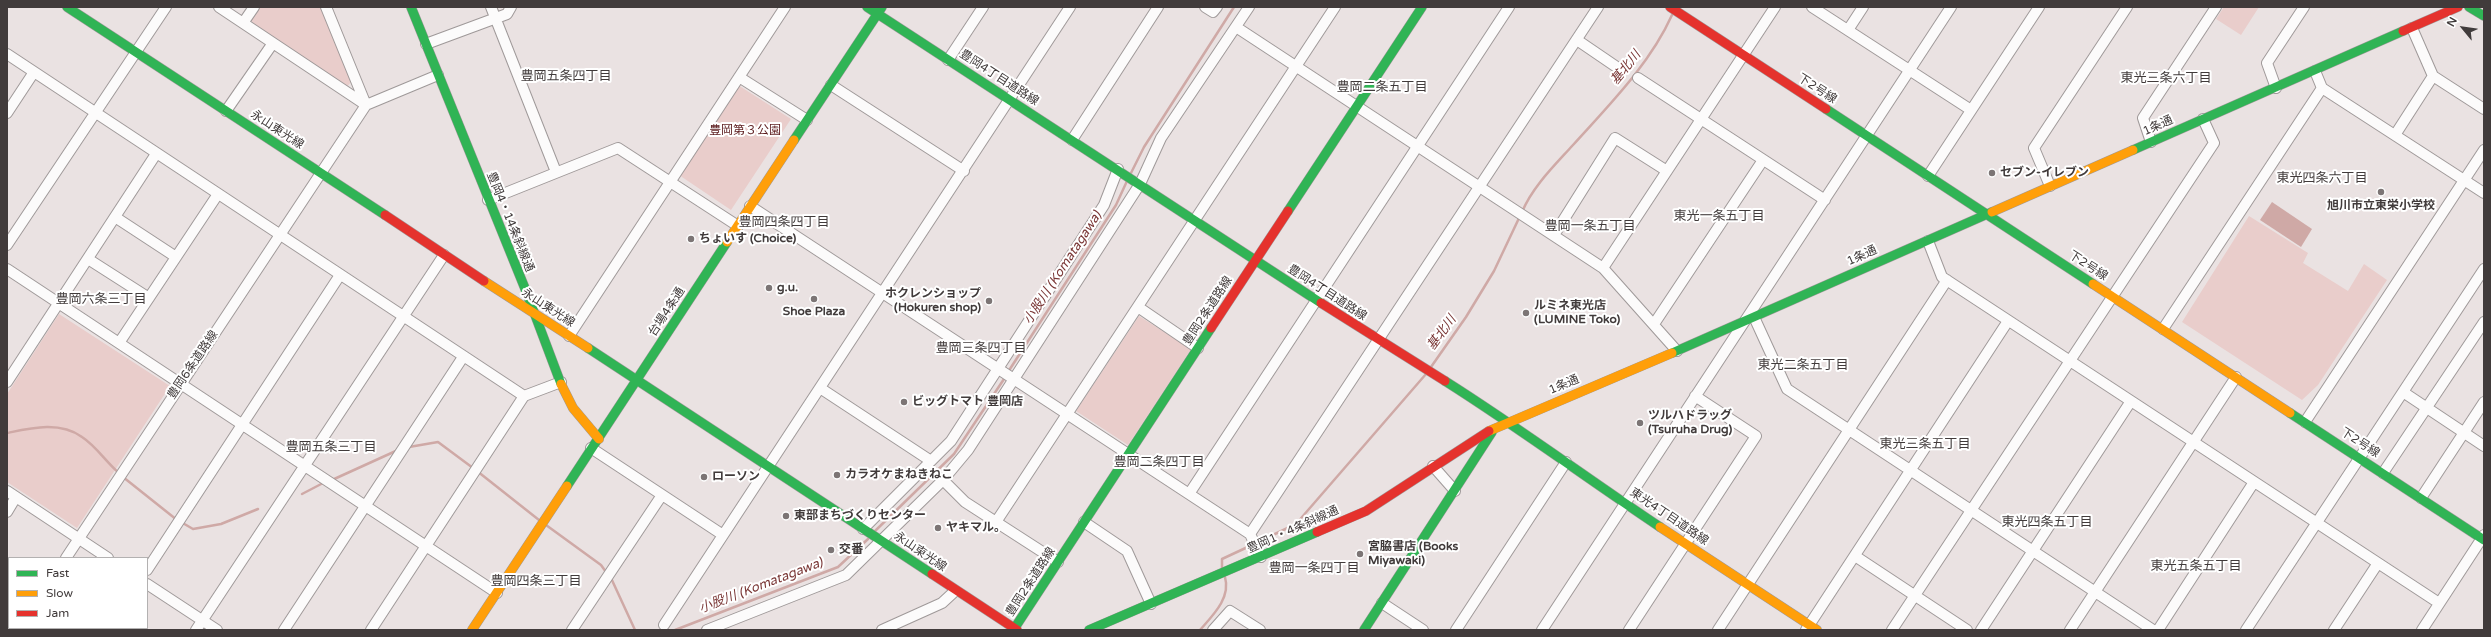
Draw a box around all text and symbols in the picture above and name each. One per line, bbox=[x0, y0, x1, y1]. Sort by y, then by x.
north arrow bbox=[2443, 8, 2483, 48]
text: N bbox=[2444, 15, 2460, 29]
street label: 豊岡4丁目道路線 bbox=[957, 47, 1041, 109]
water label: 基北川 bbox=[1608, 48, 1644, 88]
district label: 豊岡五条四丁目 bbox=[521, 69, 611, 85]
street label: 下2号線 bbox=[1795, 71, 1839, 107]
district label: 東光三条六丁目 bbox=[2121, 71, 2211, 87]
district label: 豊岡二条五丁目 bbox=[1337, 80, 1427, 96]
street label: 永山東光線 bbox=[248, 108, 306, 152]
street label: 1条通 bbox=[2141, 113, 2175, 139]
park label: 豊岡第３公園 bbox=[709, 124, 781, 138]
place label: セブン-イレブン bbox=[2000, 166, 2089, 180]
marker: セブン-イレブン bbox=[1987, 168, 1997, 178]
street label: 豊岡4・14条斜線通 bbox=[483, 170, 537, 274]
district label: 東光四条六丁目 bbox=[2277, 171, 2367, 187]
marker: 旭川市立東栄小学校 bbox=[2376, 187, 2386, 197]
place label: 旭川市立東栄小学校 bbox=[2327, 199, 2435, 213]
water label: 小股川 (Komatagawa) bbox=[1021, 209, 1105, 327]
district label: 東光一条五丁目 bbox=[1674, 209, 1764, 225]
district label: 豊岡四条四丁目 bbox=[739, 215, 829, 231]
district label: 豊岡一条五丁目 bbox=[1545, 219, 1635, 235]
place label: ちょいす (Choice) bbox=[699, 232, 796, 246]
marker: ちょいす (Choice) bbox=[686, 234, 696, 244]
street label: 1条通 bbox=[1845, 243, 1879, 269]
street label: 下2号線 bbox=[2066, 248, 2110, 284]
street label: 豊岡4丁目道路線 bbox=[1285, 262, 1369, 324]
street label: 豊岡2条道路線 bbox=[1180, 274, 1236, 348]
place label: g.u. bbox=[777, 281, 798, 295]
marker: g.u. bbox=[764, 283, 774, 293]
street label: 台場4条通 bbox=[646, 285, 688, 339]
street label: 永山東光線 bbox=[519, 286, 577, 330]
place label: ホクレンショップ (Hokuren shop) bbox=[885, 287, 981, 315]
district label: 豊岡六条三丁目 bbox=[56, 292, 146, 308]
marker: Shoe Plaza bbox=[809, 294, 819, 304]
marker: ホクレンショップ (Hokuren shop) bbox=[984, 296, 994, 306]
place label: ルミネ東光店 (LUMINE Toko) bbox=[1534, 299, 1620, 327]
place label: Shoe Plaza bbox=[783, 305, 845, 319]
marker: ルミネ東光店 (LUMINE Toko) bbox=[1521, 308, 1531, 318]
water label: 基北川 bbox=[1424, 313, 1460, 353]
street label: 豊岡6条道路線 bbox=[165, 328, 221, 402]
district label: 豊岡三条四丁目 bbox=[936, 341, 1026, 357]
district label: 東光二条五丁目 bbox=[1758, 358, 1848, 374]
street label: 1条通 bbox=[1547, 372, 1581, 398]
place label: ビッグトマト 豊岡店 bbox=[912, 395, 1023, 409]
marker: ビッグトマト 豊岡店 bbox=[899, 397, 909, 407]
place label: ツルハドラッグ (Tsuruha Drug) bbox=[1648, 409, 1732, 437]
marker: ツルハドラッグ (Tsuruha Drug) bbox=[1635, 418, 1645, 428]
street label: 下2号線 bbox=[2338, 425, 2382, 461]
district label: 東光三条五丁目 bbox=[1880, 437, 1970, 453]
district label: 豊岡五条三丁目 bbox=[286, 440, 376, 456]
district label: 豊岡二条四丁目 bbox=[1114, 455, 1204, 471]
place label: カラオケまねきねこ bbox=[845, 468, 953, 482]
place label: ローソン bbox=[712, 470, 760, 484]
marker: カラオケまねきねこ bbox=[832, 470, 842, 480]
marker: ローソン bbox=[699, 472, 709, 482]
street label: 東光4丁目道路線 bbox=[1627, 485, 1711, 549]
street label: 豊岡1・4条斜線通 bbox=[1245, 503, 1341, 557]
place label: 東部まちづくりセンター bbox=[794, 509, 926, 523]
marker: 東部まちづくりセンター bbox=[781, 511, 791, 521]
district label: 東光四条五丁目 bbox=[2002, 515, 2092, 531]
place label: ヤキマル。 bbox=[946, 521, 1006, 535]
marker: ヤキマル。 bbox=[933, 523, 943, 533]
street label: 永山東光線 bbox=[891, 529, 949, 575]
place label: 宮脇書店 (Books Miyawaki) bbox=[1368, 540, 1458, 568]
place label: 交番 bbox=[839, 543, 863, 557]
marker: 交番 bbox=[826, 545, 836, 555]
street label: 豊岡2条道路線 bbox=[1003, 545, 1059, 619]
marker: 宮脇書店 (Books Miyawaki) bbox=[1355, 549, 1365, 559]
water label: 小股川 (Komatagawa) bbox=[697, 555, 825, 617]
legend bbox=[8, 557, 148, 629]
district label: 東光五条五丁目 bbox=[2151, 559, 2241, 575]
district label: 豊岡一条四丁目 bbox=[1269, 561, 1359, 577]
text: Fast bbox=[46, 566, 69, 580]
district label: 豊岡四条三丁目 bbox=[491, 574, 581, 590]
text: Slow bbox=[46, 586, 73, 600]
text: Jam bbox=[46, 606, 69, 620]

